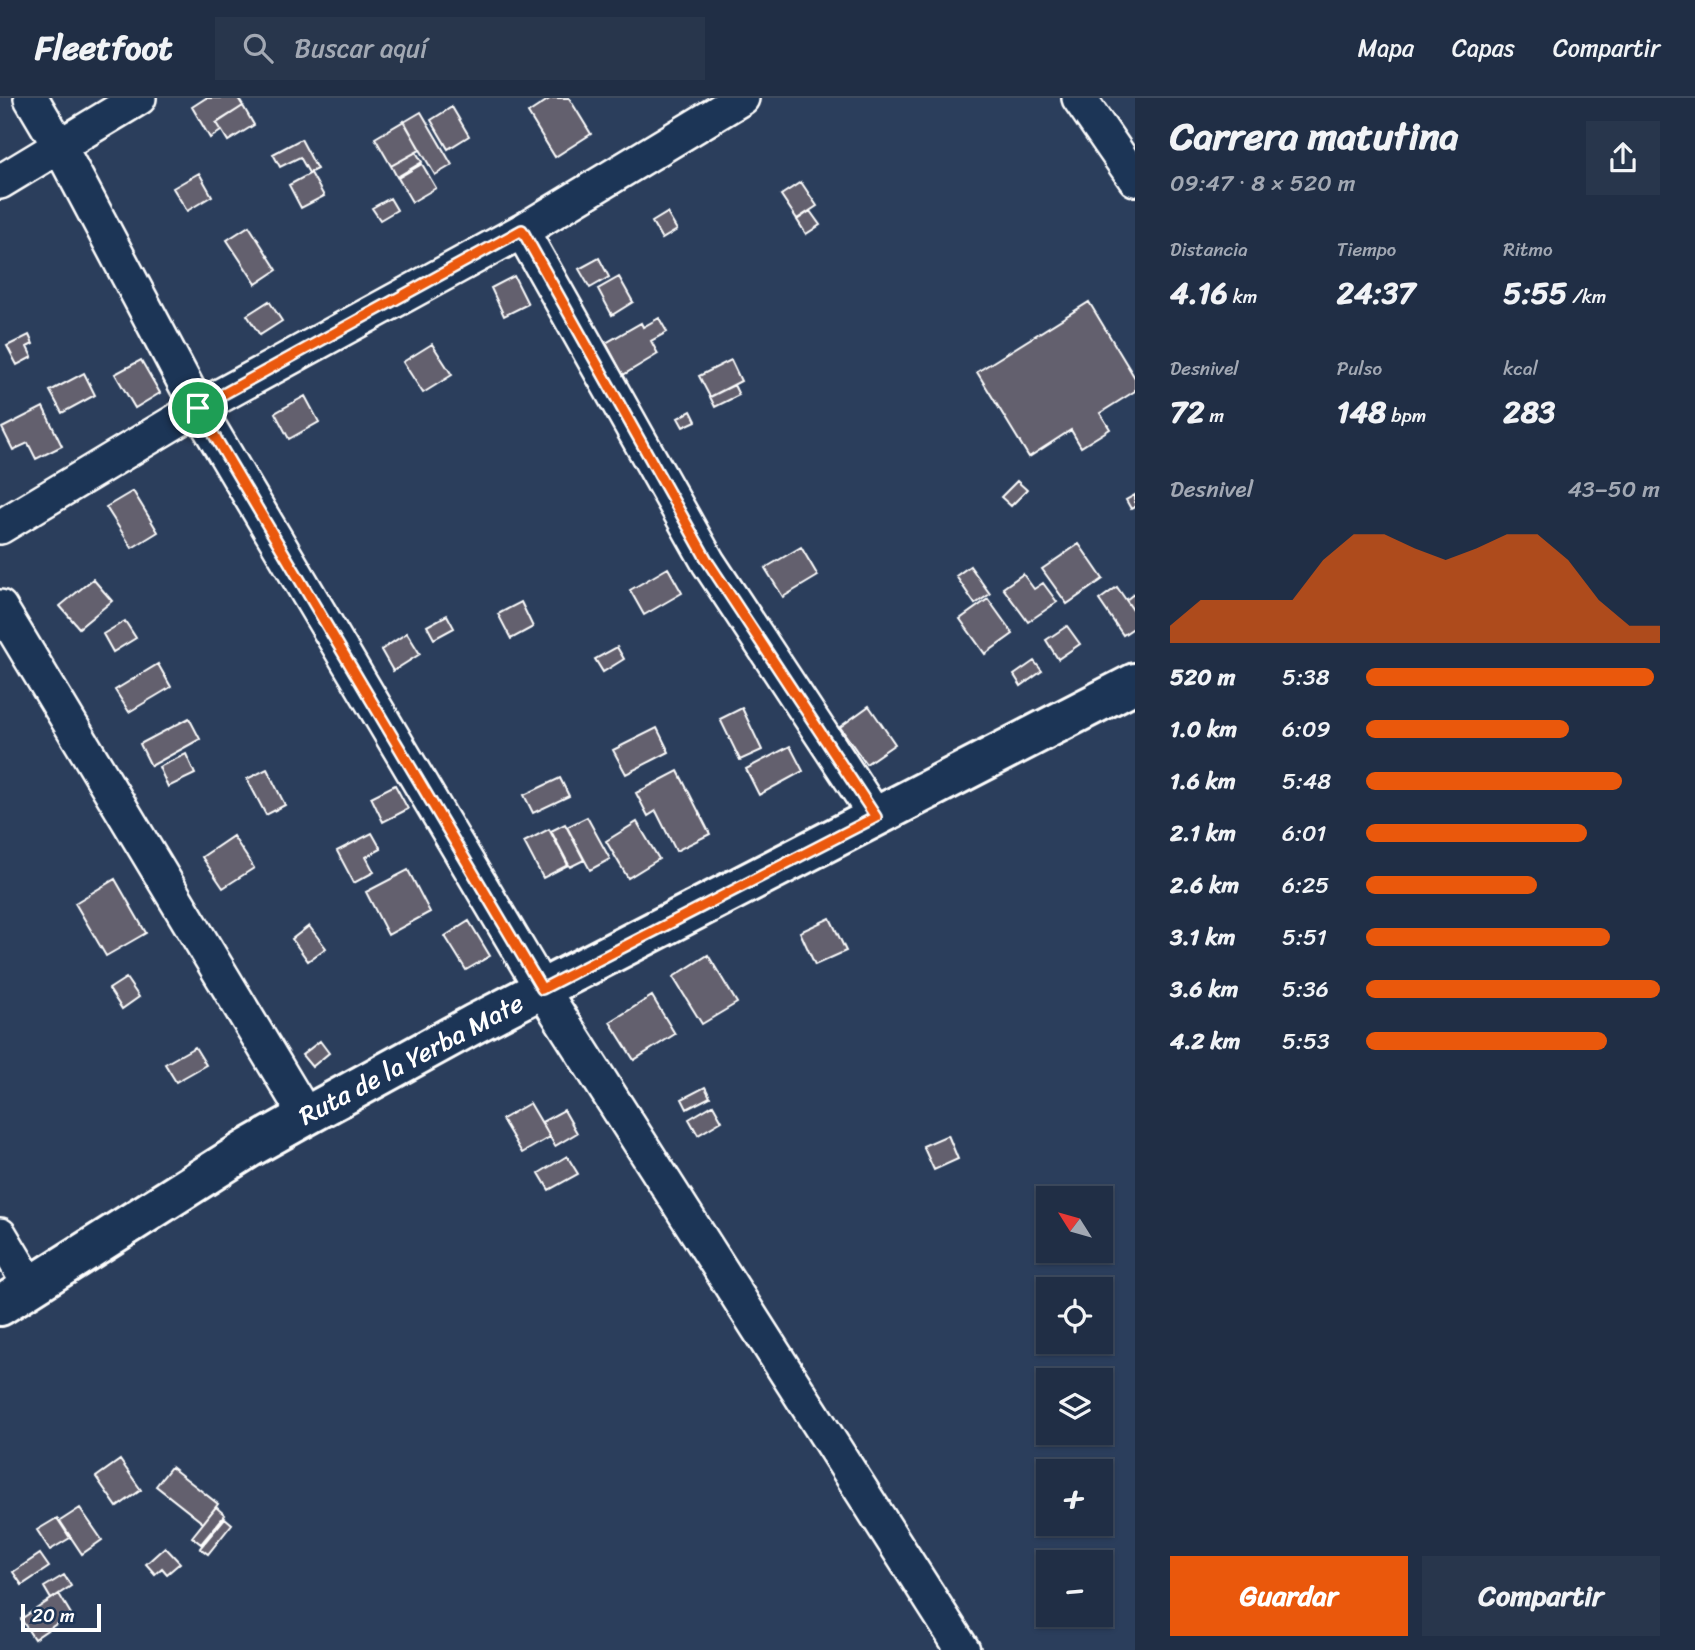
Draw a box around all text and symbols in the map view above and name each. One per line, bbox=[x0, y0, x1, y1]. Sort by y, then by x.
search box bbox=[215, 17, 705, 80]
text: Fleetfoot bbox=[35, 19, 173, 77]
text: Buscar aquí bbox=[295, 25, 427, 71]
text: Mapa bbox=[1358, 27, 1414, 69]
text: Capas bbox=[1452, 27, 1515, 69]
text: Compartir bbox=[1553, 27, 1660, 69]
icon: search bbox=[239, 29, 277, 67]
text: Carrera matutina bbox=[1170, 103, 1459, 170]
button: share bbox=[1586, 121, 1660, 195]
text: 09:47 · 8 × 520 m bbox=[1170, 163, 1355, 204]
text: Distancia bbox=[1170, 233, 1248, 266]
text: Tiempo bbox=[1337, 233, 1396, 266]
text: Ritmo bbox=[1503, 233, 1553, 266]
text: 4.16 bbox=[1170, 266, 1228, 320]
text: 24:37 bbox=[1337, 266, 1415, 320]
text: 5:55 bbox=[1503, 266, 1567, 320]
text: km bbox=[1228, 280, 1257, 313]
text: /km bbox=[1567, 280, 1606, 313]
text: Desnivel bbox=[1170, 352, 1239, 385]
text: Pulso bbox=[1337, 352, 1382, 385]
text: kcal bbox=[1503, 352, 1538, 385]
pin bbox=[168, 378, 228, 438]
text: 72 bbox=[1170, 385, 1204, 439]
text: 148 bbox=[1337, 385, 1386, 439]
text: 283 bbox=[1503, 385, 1555, 439]
icon: arrive bbox=[179, 389, 217, 427]
text: m bbox=[1204, 399, 1224, 432]
text: bpm bbox=[1386, 399, 1426, 432]
text: Desnivel bbox=[1170, 469, 1253, 510]
text: 43–50 m bbox=[1568, 469, 1660, 510]
text: 520 m bbox=[1170, 657, 1236, 698]
text: 5:38 bbox=[1282, 657, 1330, 698]
text: 1.0 km bbox=[1170, 709, 1237, 750]
text: 6:09 bbox=[1282, 709, 1331, 750]
text: 1.6 km bbox=[1170, 761, 1236, 802]
text: 5:48 bbox=[1282, 761, 1331, 802]
text: 2.1 km bbox=[1170, 813, 1236, 854]
text: 6:01 bbox=[1282, 813, 1326, 854]
text: 2.6 km bbox=[1170, 865, 1239, 906]
text: 6:25 bbox=[1282, 865, 1329, 906]
text: 3.1 km bbox=[1170, 917, 1235, 958]
text: 5:51 bbox=[1282, 917, 1327, 958]
text: 3.6 km bbox=[1170, 969, 1239, 1010]
text: 5:36 bbox=[1282, 969, 1329, 1010]
street label: Ruta de la Yerba Mate bbox=[290, 980, 532, 1138]
text: 4.2 km bbox=[1170, 1021, 1240, 1062]
text: 5:53 bbox=[1282, 1021, 1330, 1062]
north arrow bbox=[1036, 1186, 1113, 1264]
map controls bbox=[1036, 1186, 1113, 1627]
button: locate bbox=[1036, 1277, 1113, 1354]
button: layers bbox=[1036, 1368, 1113, 1445]
button: + bbox=[1036, 1459, 1113, 1536]
button: − bbox=[1036, 1550, 1113, 1627]
button: Guardar bbox=[1170, 1556, 1408, 1636]
button: Compartir bbox=[1422, 1556, 1660, 1636]
text: 20 m bbox=[32, 1599, 75, 1632]
scale bar bbox=[21, 1601, 102, 1633]

